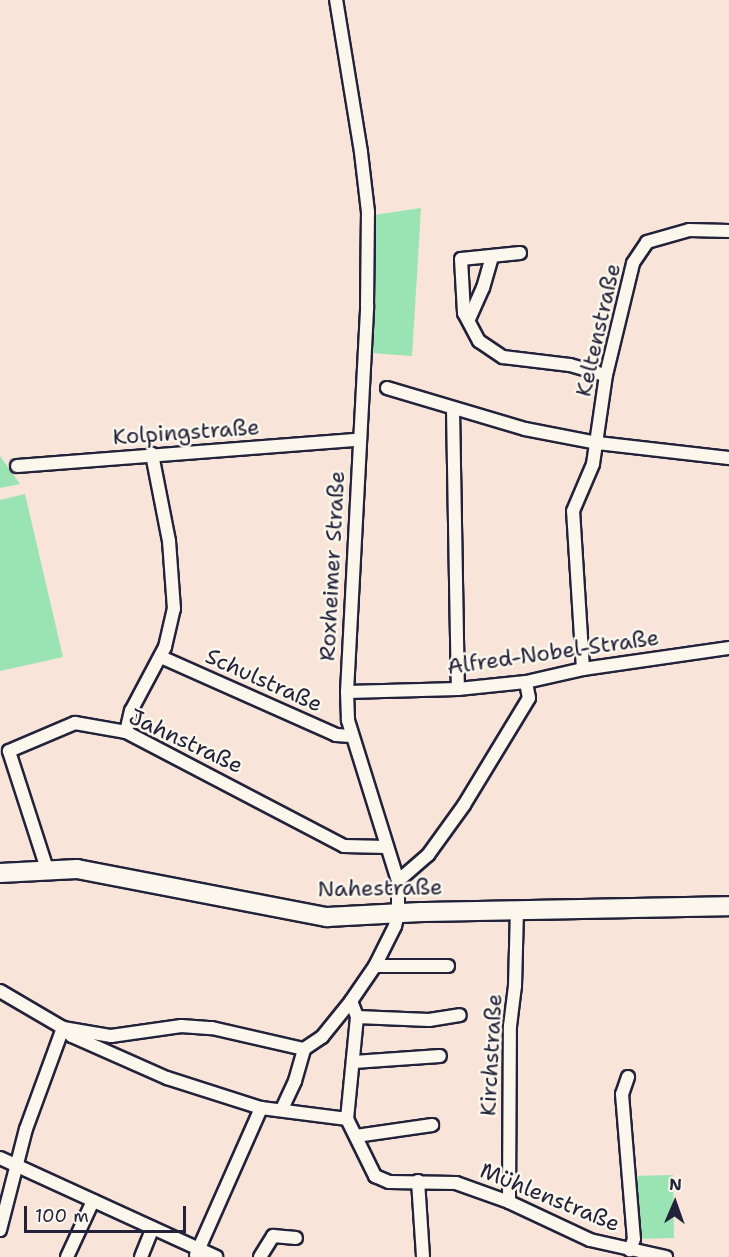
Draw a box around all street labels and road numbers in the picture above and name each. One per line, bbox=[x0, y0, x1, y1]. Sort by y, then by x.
street label: Keltenstraße bbox=[570, 261, 626, 399]
street label: Kolpingstraße bbox=[112, 414, 260, 450]
street label: Roxheimer Straße bbox=[314, 470, 350, 662]
street label: Alfred-Nobel-Straße bbox=[445, 624, 661, 680]
street label: Schulstraße bbox=[202, 643, 326, 717]
street label: Jahnstraße bbox=[125, 703, 247, 779]
street label: Nahestraße bbox=[317, 874, 443, 902]
street label: Kirchstraße bbox=[475, 993, 507, 1117]
street label: Mühlenstraße bbox=[476, 1157, 624, 1237]

